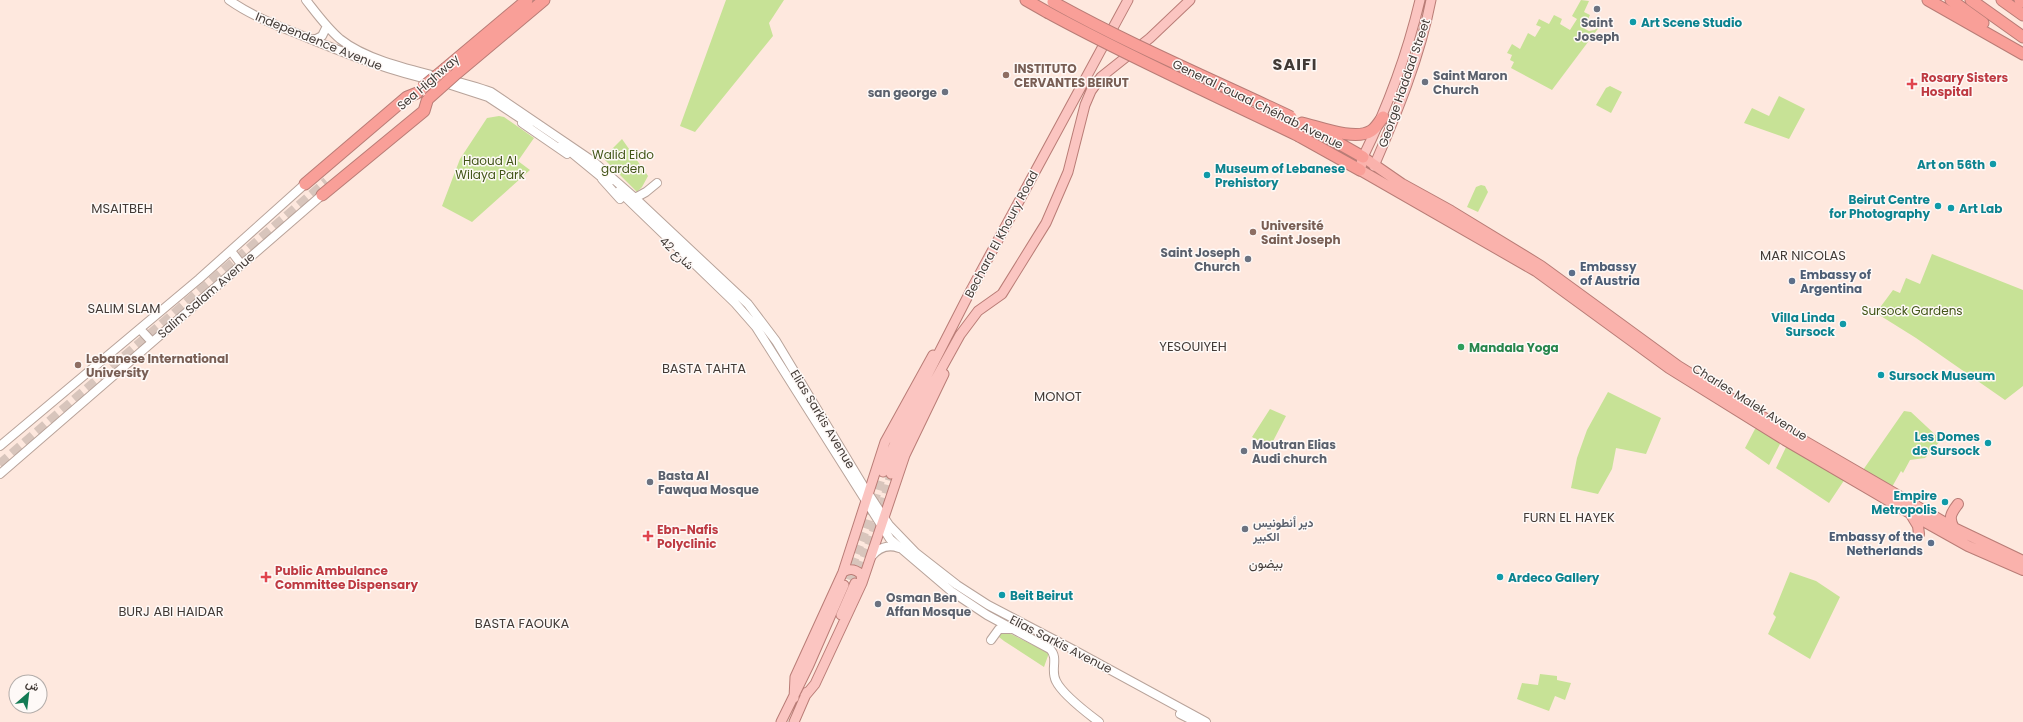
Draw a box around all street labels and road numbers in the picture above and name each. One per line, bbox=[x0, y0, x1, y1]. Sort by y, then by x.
street label: Independence Avenue bbox=[253, 8, 385, 74]
street label: George Haddad Street bbox=[1374, 16, 1434, 150]
street label: Sea Highway bbox=[393, 50, 463, 114]
street label: General Fouad Chéhab Avenue bbox=[1170, 55, 1346, 153]
street label: Bechara El Khoury Road bbox=[960, 167, 1042, 301]
street label: شارع 42 bbox=[655, 233, 698, 274]
street label: Salim Salam Avenue bbox=[154, 248, 258, 342]
street label: Charles Malek Avenue bbox=[1689, 360, 1811, 444]
street label: Elias Sarkis Avenue bbox=[787, 366, 859, 472]
street label: Elias Sarkis Avenue bbox=[1007, 611, 1115, 677]

